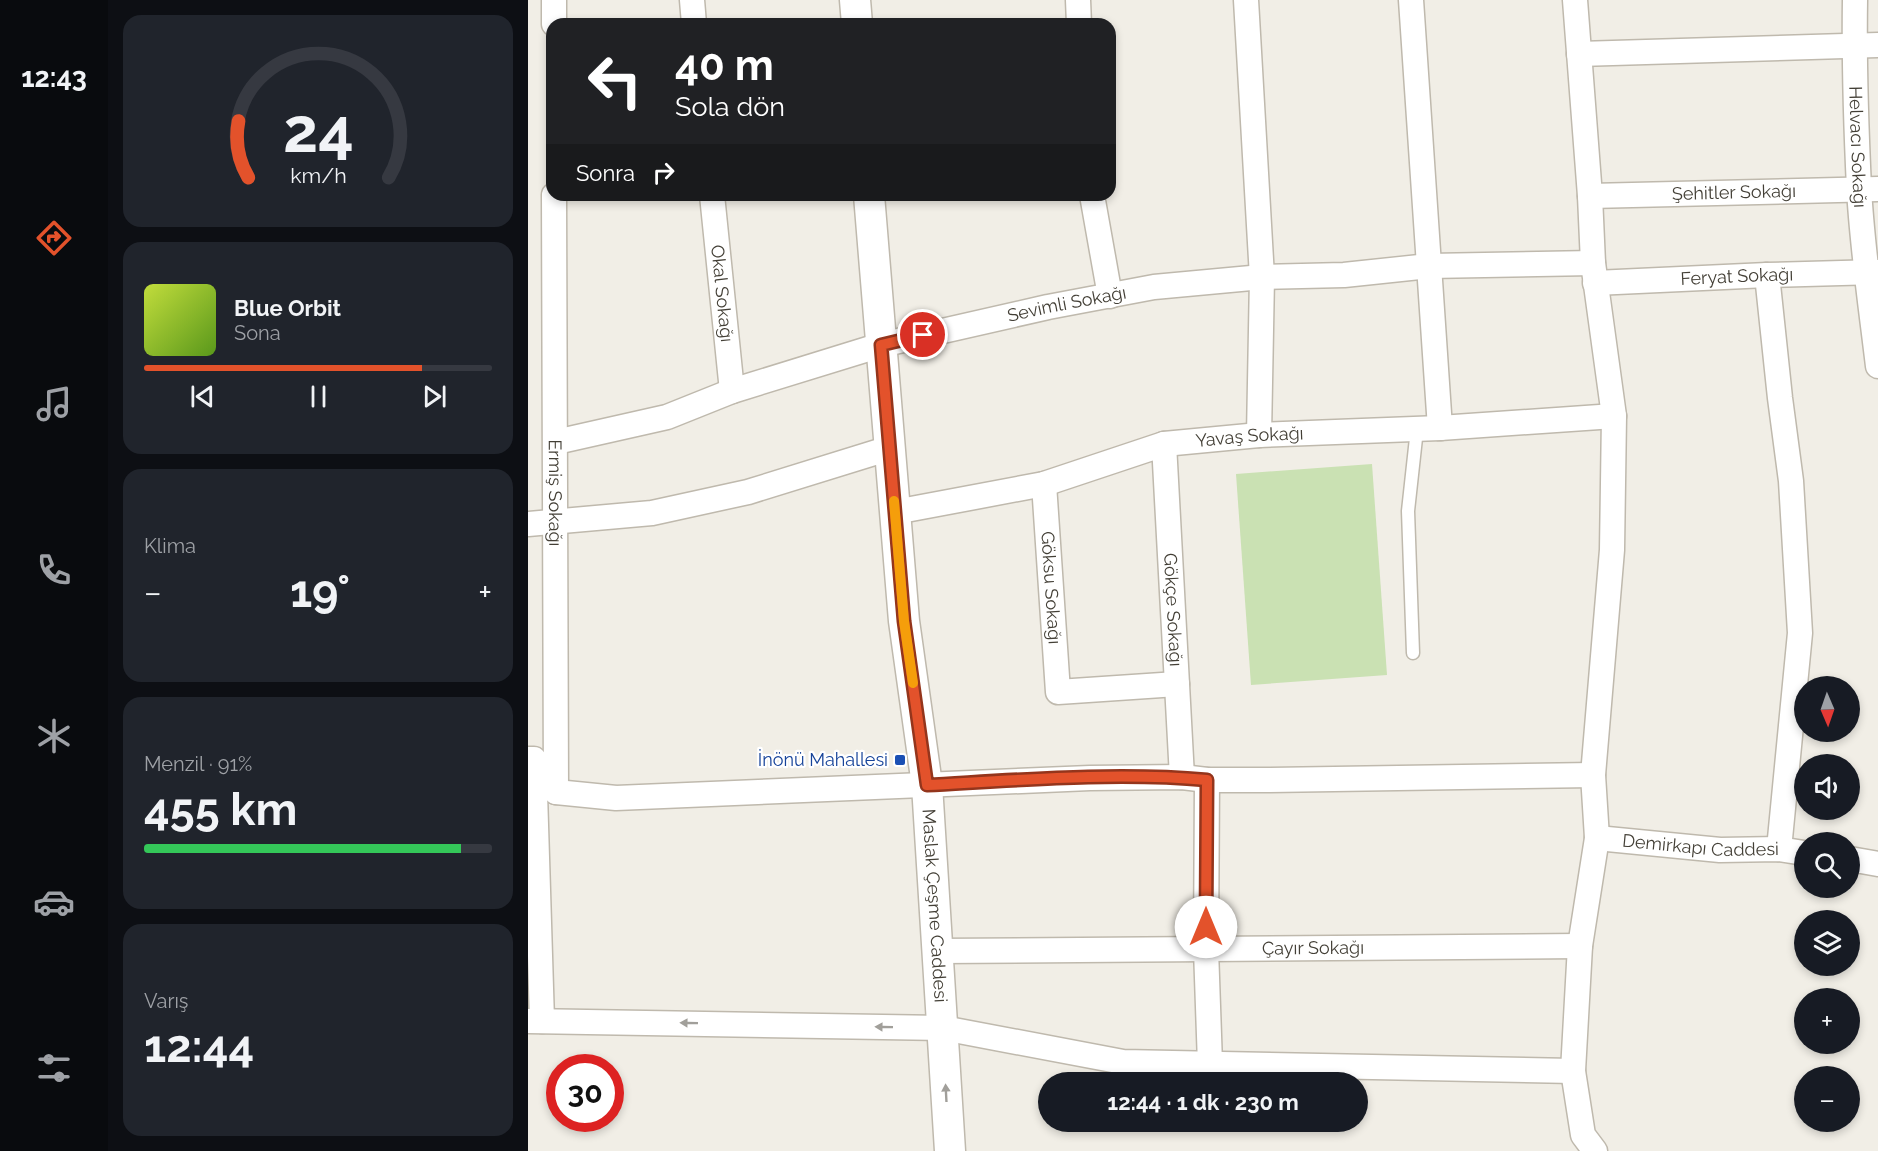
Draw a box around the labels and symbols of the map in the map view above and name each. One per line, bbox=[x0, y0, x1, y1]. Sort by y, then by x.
street label: Helvacı Sokağı bbox=[1845, 86, 1871, 209]
street label: Şehitler Sokağı bbox=[1672, 180, 1796, 204]
street label: Okal Sokağı bbox=[707, 244, 738, 343]
street label: Feryat Sokağı bbox=[1680, 263, 1794, 289]
street label: Sevimli Sokağı bbox=[1005, 281, 1128, 326]
pin bbox=[897, 309, 948, 360]
street label: Yavaş Sokağı bbox=[1195, 422, 1304, 451]
street label: Ermiş Sokağı bbox=[545, 439, 566, 547]
street label: Göksu Sokağı bbox=[1037, 531, 1066, 645]
street label: Gökçe Sokağı bbox=[1160, 552, 1187, 667]
north arrow bbox=[1794, 676, 1860, 742]
place label: İnönü Mahallesi bbox=[758, 749, 888, 770]
marker: İnönü Mahallesi bbox=[893, 753, 907, 767]
street label: Maslak Çeşme Caddesi bbox=[919, 808, 952, 1003]
street label: Demirkapı Caddesi bbox=[1621, 830, 1779, 860]
position arrow bbox=[1174, 895, 1238, 959]
street label: Çayır Sokağı bbox=[1262, 937, 1364, 958]
one-way arrow bbox=[680, 1019, 699, 1028]
one-way arrow bbox=[875, 1022, 894, 1032]
speed limit sign: 30 bbox=[546, 1054, 624, 1132]
one-way arrow bbox=[942, 1083, 951, 1102]

